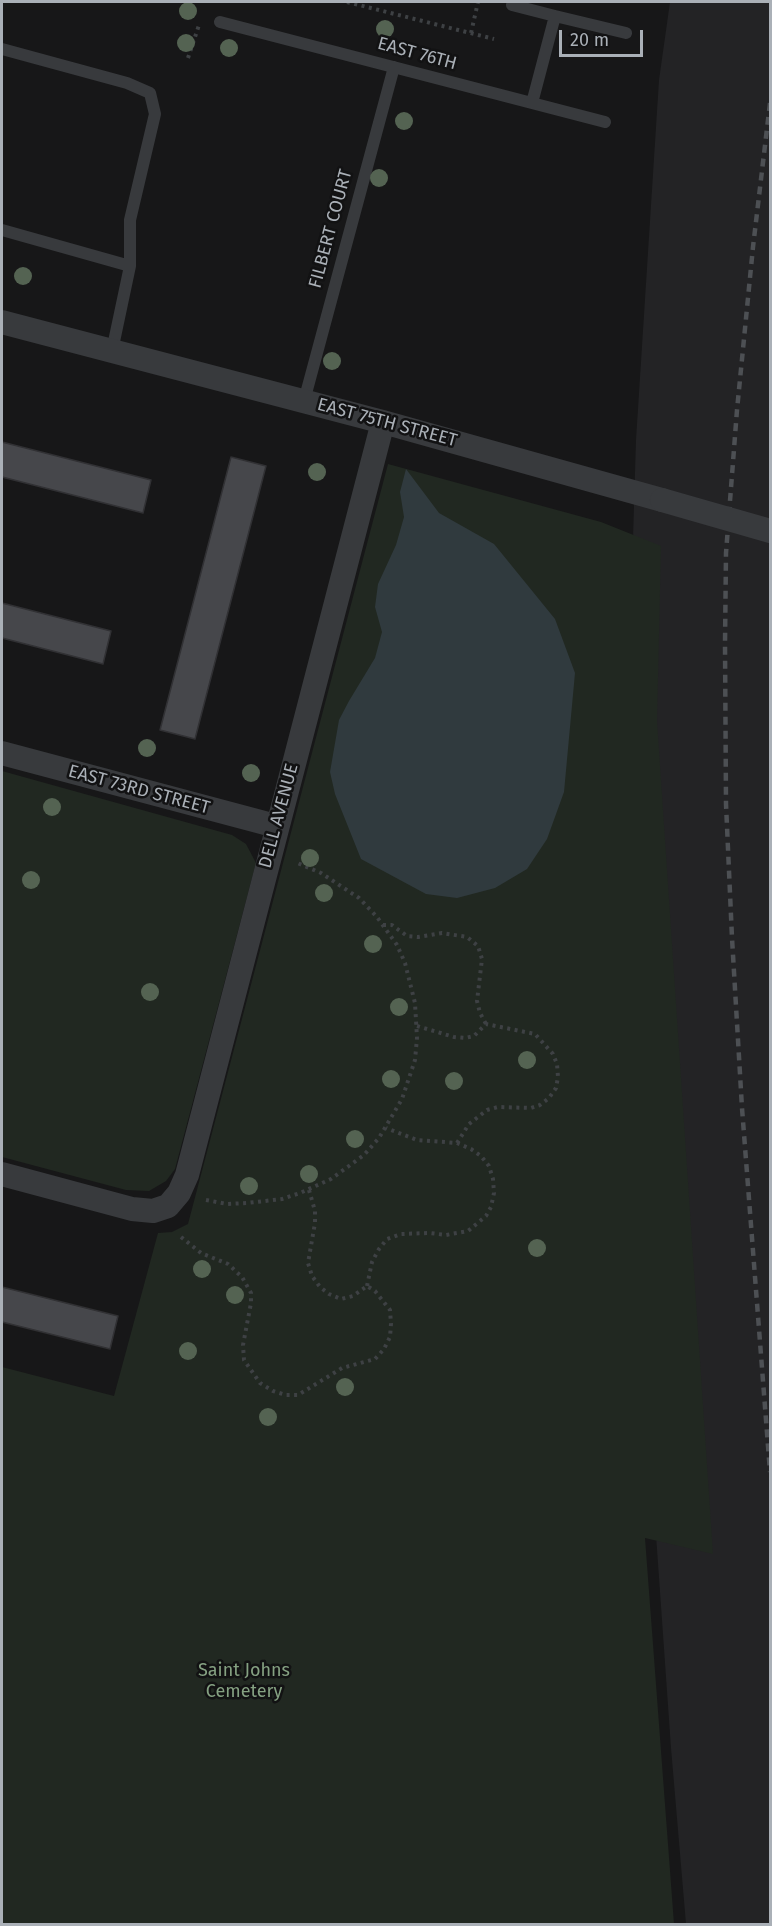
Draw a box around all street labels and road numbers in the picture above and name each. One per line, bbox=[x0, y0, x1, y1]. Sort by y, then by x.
street label: EAST 76TH bbox=[375, 33, 459, 75]
street label: FILBERT COURT bbox=[305, 167, 357, 291]
street label: EAST 75TH STREET bbox=[315, 394, 459, 452]
street label: EAST 73RD STREET bbox=[66, 761, 212, 819]
street label: DELL AVENUE bbox=[255, 761, 303, 871]

